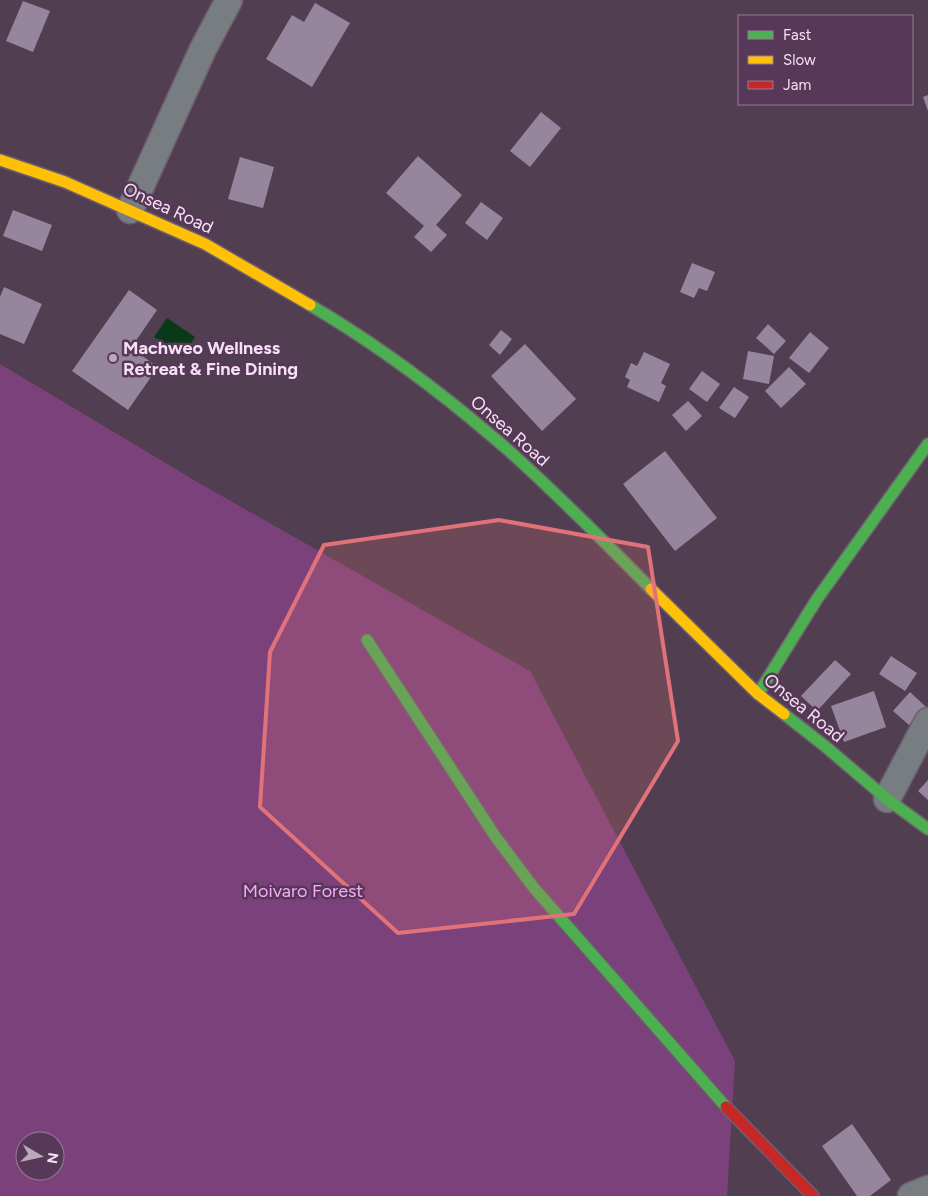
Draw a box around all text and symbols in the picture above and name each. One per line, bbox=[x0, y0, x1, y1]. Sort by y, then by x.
legend bbox=[738, 15, 913, 105]
text: Fast bbox=[783, 26, 812, 44]
text: Slow bbox=[783, 51, 816, 69]
text: Jam bbox=[783, 76, 811, 94]
street label: Onsea Road bbox=[119, 177, 217, 239]
place label: Machweo Wellness Retreat & Fine Dining bbox=[123, 337, 298, 380]
marker: Machweo Wellness Retreat & Fine Dining bbox=[107, 352, 119, 364]
street label: Onsea Road bbox=[466, 391, 554, 471]
street label: Onsea Road bbox=[759, 669, 849, 747]
park label: Moivaro Forest bbox=[243, 880, 363, 902]
north arrow bbox=[15, 1131, 65, 1181]
text: N bbox=[43, 1151, 62, 1165]

